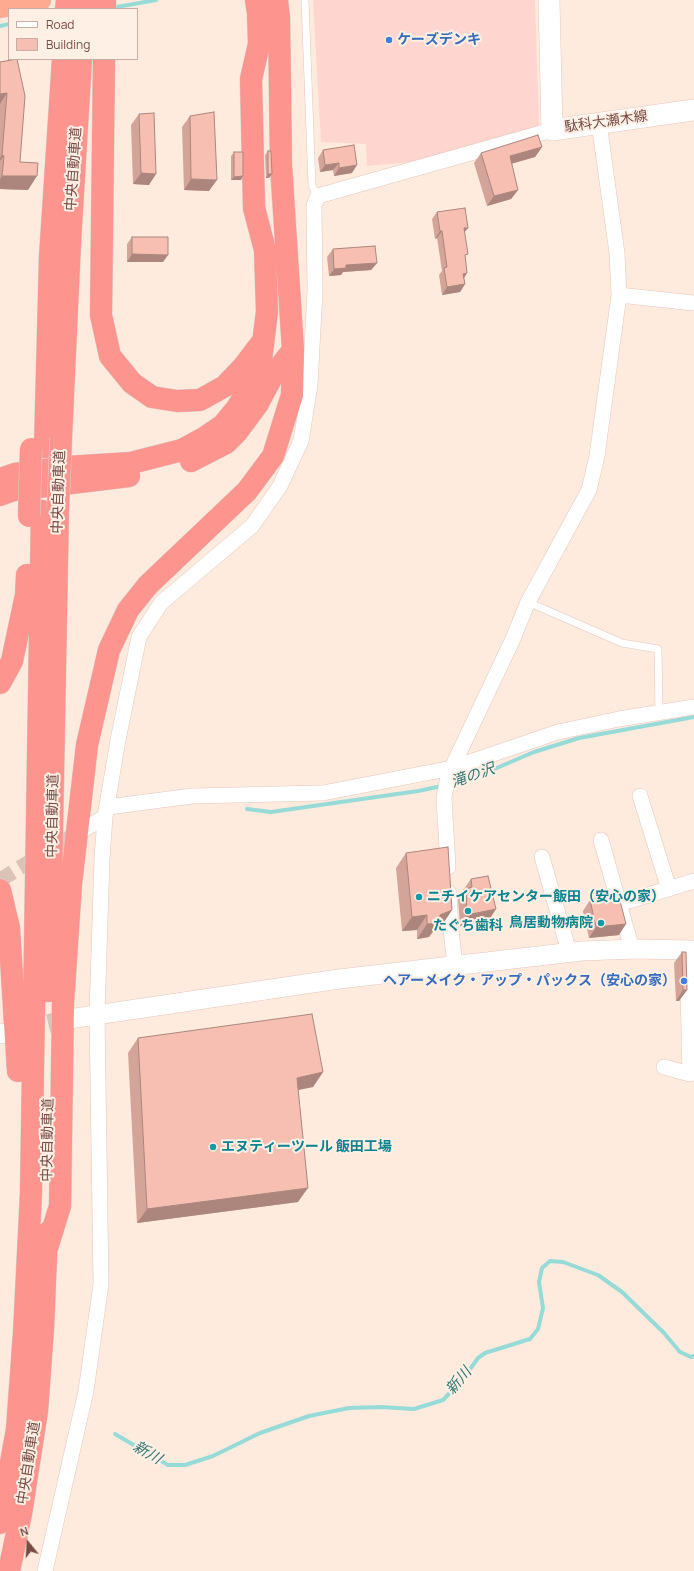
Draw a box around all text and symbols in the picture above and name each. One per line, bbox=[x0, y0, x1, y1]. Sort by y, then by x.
legend bbox=[8, 8, 138, 60]
text: Road bbox=[46, 16, 74, 33]
place label: ケーズデンキ bbox=[397, 32, 481, 48]
marker: ケーズデンキ bbox=[384, 35, 394, 45]
text: Building bbox=[46, 36, 90, 53]
street label: 駄科大瀬木線 bbox=[563, 108, 649, 136]
street label: 中央自動車道 bbox=[63, 127, 85, 211]
street label: 中央自動車道 bbox=[49, 450, 69, 534]
water label: 滝の沢 bbox=[449, 760, 497, 792]
street label: 中央自動車道 bbox=[44, 774, 62, 858]
place label: ニチイケアセンター飯田（安心の家） bbox=[427, 889, 665, 905]
marker: ニチイケアセンター飯田（安心の家） bbox=[414, 892, 424, 902]
marker: たぐち歯科 bbox=[463, 906, 473, 916]
place label: 鳥居動物病院 bbox=[509, 915, 593, 931]
place label: たぐち歯科 bbox=[433, 918, 503, 934]
marker: 鳥居動物病院 bbox=[596, 918, 606, 928]
place label: ヘアーメイク・アップ・パックス（安心の家） bbox=[383, 973, 676, 989]
marker: ヘアーメイク・アップ・パックス（安心の家） bbox=[679, 976, 689, 986]
street label: 中央自動車道 bbox=[39, 1098, 57, 1182]
place label: エヌティーツール 飯田工場 bbox=[221, 1139, 392, 1155]
marker: エヌティーツール 飯田工場 bbox=[208, 1142, 218, 1152]
water label: 新川 bbox=[442, 1364, 476, 1398]
street label: 中央自動車道 bbox=[14, 1420, 44, 1506]
water label: 新川 bbox=[130, 1438, 164, 1468]
north arrow bbox=[8, 1523, 48, 1563]
text: N bbox=[18, 1523, 30, 1539]

